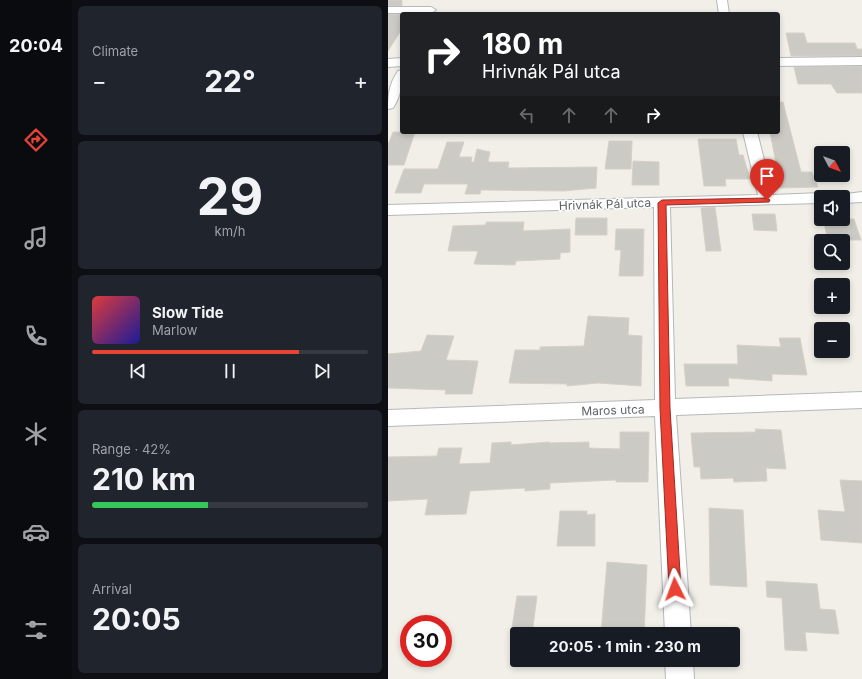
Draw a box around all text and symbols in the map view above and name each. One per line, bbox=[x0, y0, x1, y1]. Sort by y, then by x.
text: 180 m bbox=[482, 27, 563, 61]
icon: right bbox=[416, 28, 468, 80]
text: 20:04 bbox=[9, 35, 63, 56]
text: Climate bbox=[92, 43, 138, 59]
text: Hrivnák Pál utca bbox=[482, 61, 621, 82]
text: 22° bbox=[204, 63, 256, 99]
text: − bbox=[92, 68, 107, 94]
text: + bbox=[353, 68, 368, 94]
icon: left bbox=[516, 104, 538, 126]
icon: ahead bbox=[558, 104, 580, 126]
icon: ahead bbox=[600, 104, 622, 126]
icon: right bbox=[642, 104, 664, 126]
icon: directions bbox=[22, 126, 50, 154]
north arrow bbox=[814, 146, 850, 182]
map controls bbox=[814, 146, 850, 358]
pin bbox=[750, 159, 784, 200]
text: 29 bbox=[197, 165, 263, 228]
icon: arrive bbox=[756, 165, 778, 187]
button: sound bbox=[814, 190, 850, 226]
street label: Hrivnák Pál utca bbox=[559, 195, 651, 213]
text: km/h bbox=[215, 223, 245, 239]
icon: music bbox=[22, 224, 50, 252]
button: search bbox=[814, 234, 850, 270]
button: + bbox=[814, 278, 850, 314]
text: Slow Tide bbox=[152, 303, 224, 322]
icon: phone bbox=[22, 322, 50, 350]
text: Marlow bbox=[152, 322, 198, 338]
button: − bbox=[814, 322, 850, 358]
icon: previous bbox=[127, 360, 149, 382]
icon: pause bbox=[219, 360, 241, 382]
icon: next bbox=[311, 360, 333, 382]
street label: Maros utca bbox=[581, 401, 645, 419]
icon: climate bbox=[22, 420, 50, 448]
text: Range · 42% bbox=[92, 441, 171, 457]
text: 210 km bbox=[92, 461, 196, 497]
icon: car bbox=[22, 518, 50, 546]
position arrow bbox=[654, 568, 696, 610]
text: Arrival bbox=[92, 581, 132, 597]
text: 20:05 bbox=[92, 601, 181, 637]
speed limit sign: 30 bbox=[400, 615, 452, 667]
icon: filters bbox=[22, 616, 50, 644]
text: 20:05 · 1 min · 230 m bbox=[549, 637, 701, 656]

